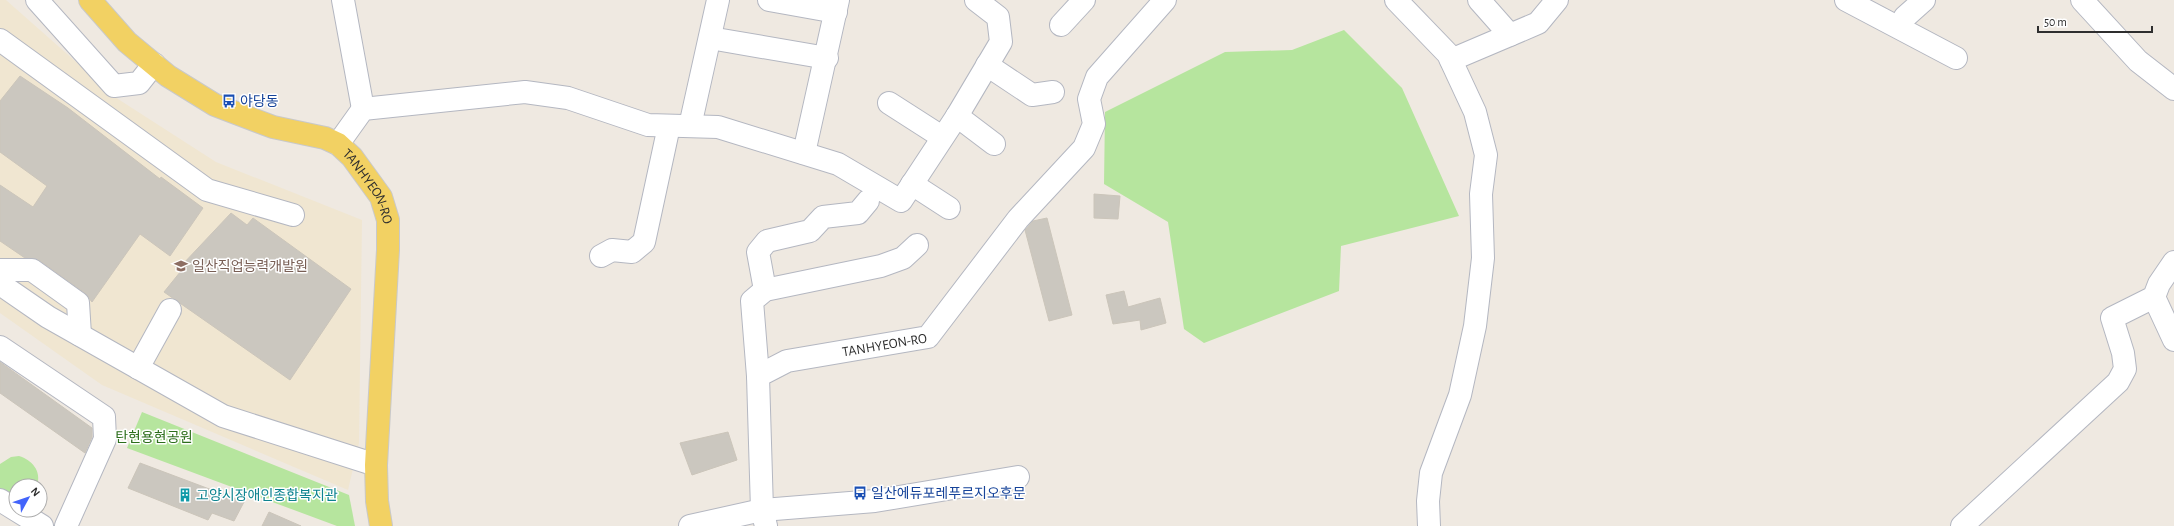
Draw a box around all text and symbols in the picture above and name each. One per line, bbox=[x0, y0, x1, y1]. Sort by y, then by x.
scale bar bbox=[2038, 8, 2152, 34]
text: 50 m bbox=[2044, 16, 2067, 28]
bus stop icon: 야당동 bbox=[221, 93, 237, 109]
place label: 야당동 bbox=[240, 94, 279, 109]
street label: TANHYEON-RO bbox=[340, 147, 395, 226]
school or university icon: 일산직업능력개발원 bbox=[173, 258, 189, 274]
place label: 일산직업능력개발원 bbox=[192, 259, 308, 274]
street label: TANHYEON-RO bbox=[841, 331, 928, 360]
park label: 탄현용현공원 bbox=[115, 429, 193, 445]
north arrow bbox=[8, 478, 48, 518]
text: N bbox=[29, 485, 42, 498]
bus stop icon: 일산에듀포레푸르지오후문 bbox=[852, 485, 868, 501]
place label: 일산에듀포레푸르지오후문 bbox=[871, 486, 1026, 501]
building icon: 고양시장애인종합복지관 bbox=[177, 487, 193, 503]
place label: 고양시장애인종합복지관 bbox=[196, 488, 338, 503]

